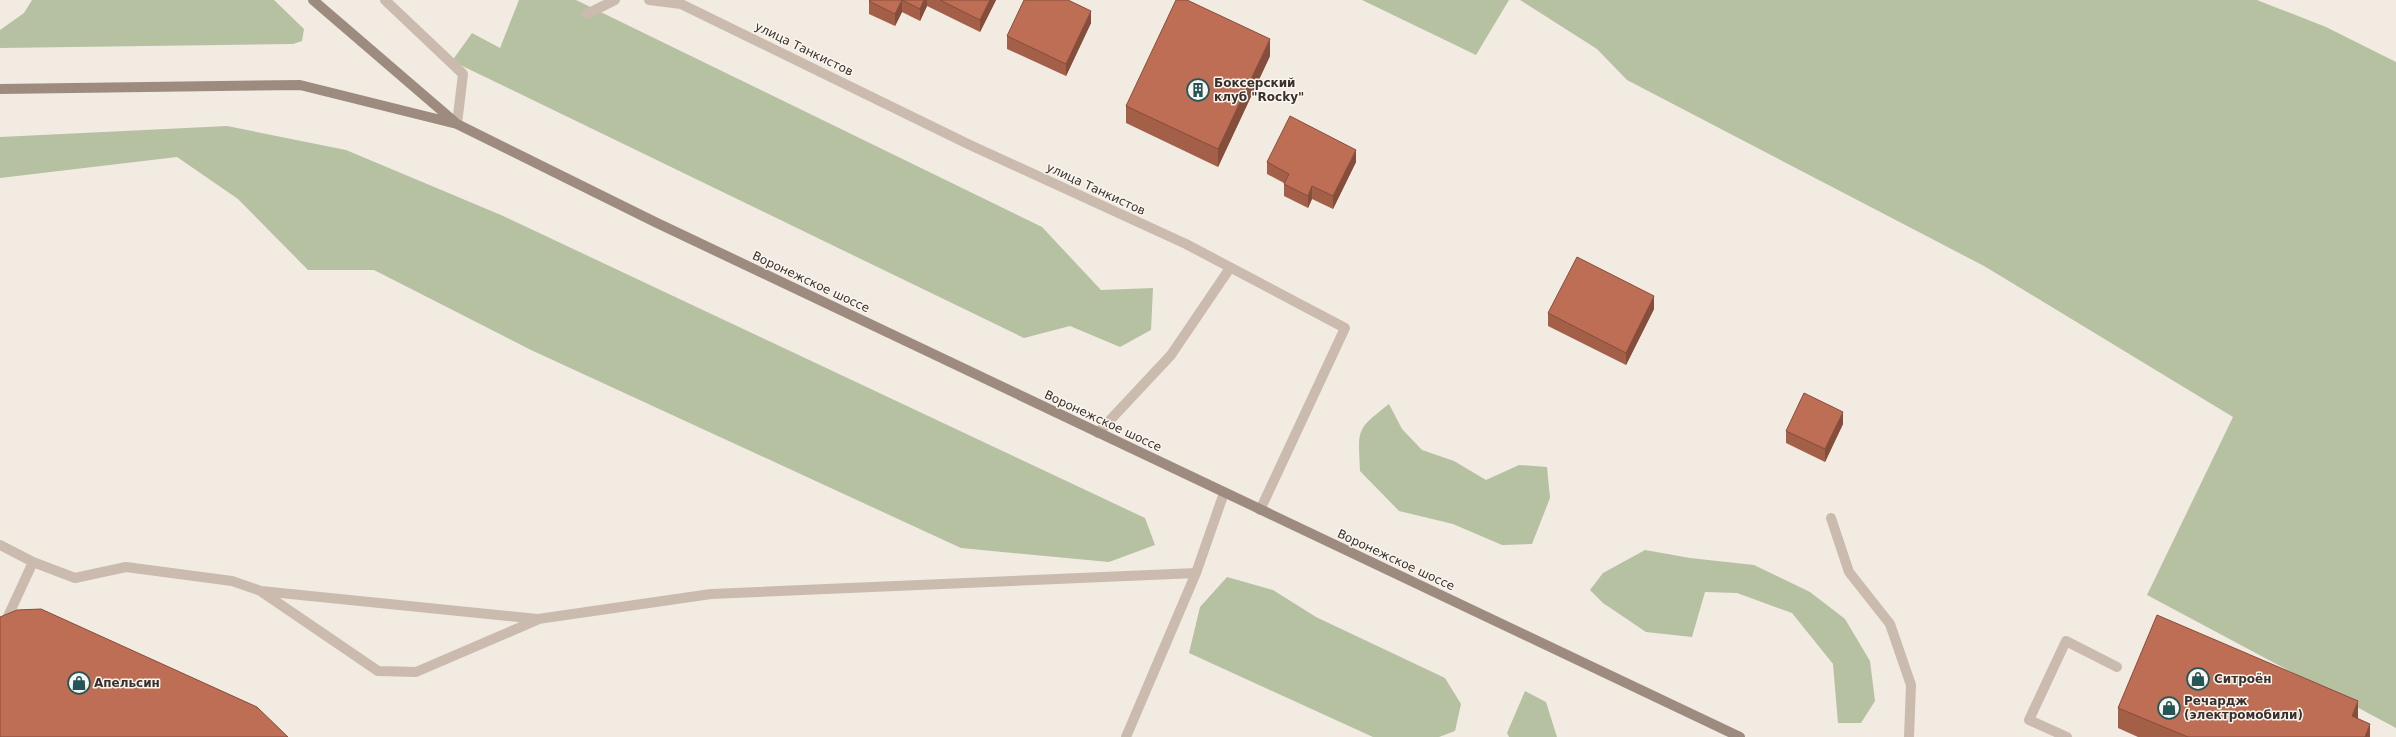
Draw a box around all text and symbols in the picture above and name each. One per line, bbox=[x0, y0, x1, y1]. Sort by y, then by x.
street label: улица Танкистов bbox=[753, 19, 855, 79]
place label: Боксерский клуб "Rocky" bbox=[1214, 76, 1304, 104]
building icon: Боксерский клуб "Rocky" bbox=[1185, 77, 1211, 103]
street label: улица Танкистов bbox=[1044, 160, 1148, 218]
street label: Воронежское шоссе bbox=[750, 249, 872, 315]
street label: Воронежское шоссе bbox=[1042, 388, 1164, 454]
street label: Воронежское шоссе bbox=[1335, 527, 1457, 593]
shop icon: Ситроён bbox=[2185, 666, 2211, 692]
shop icon: Апельсин bbox=[66, 670, 92, 696]
place label: Ситроён bbox=[2214, 672, 2271, 686]
place label: Апельсин bbox=[94, 676, 160, 690]
place label: Речардж (электромобили) bbox=[2184, 694, 2303, 722]
shop icon: Речардж (электромобили) bbox=[2156, 695, 2182, 721]

